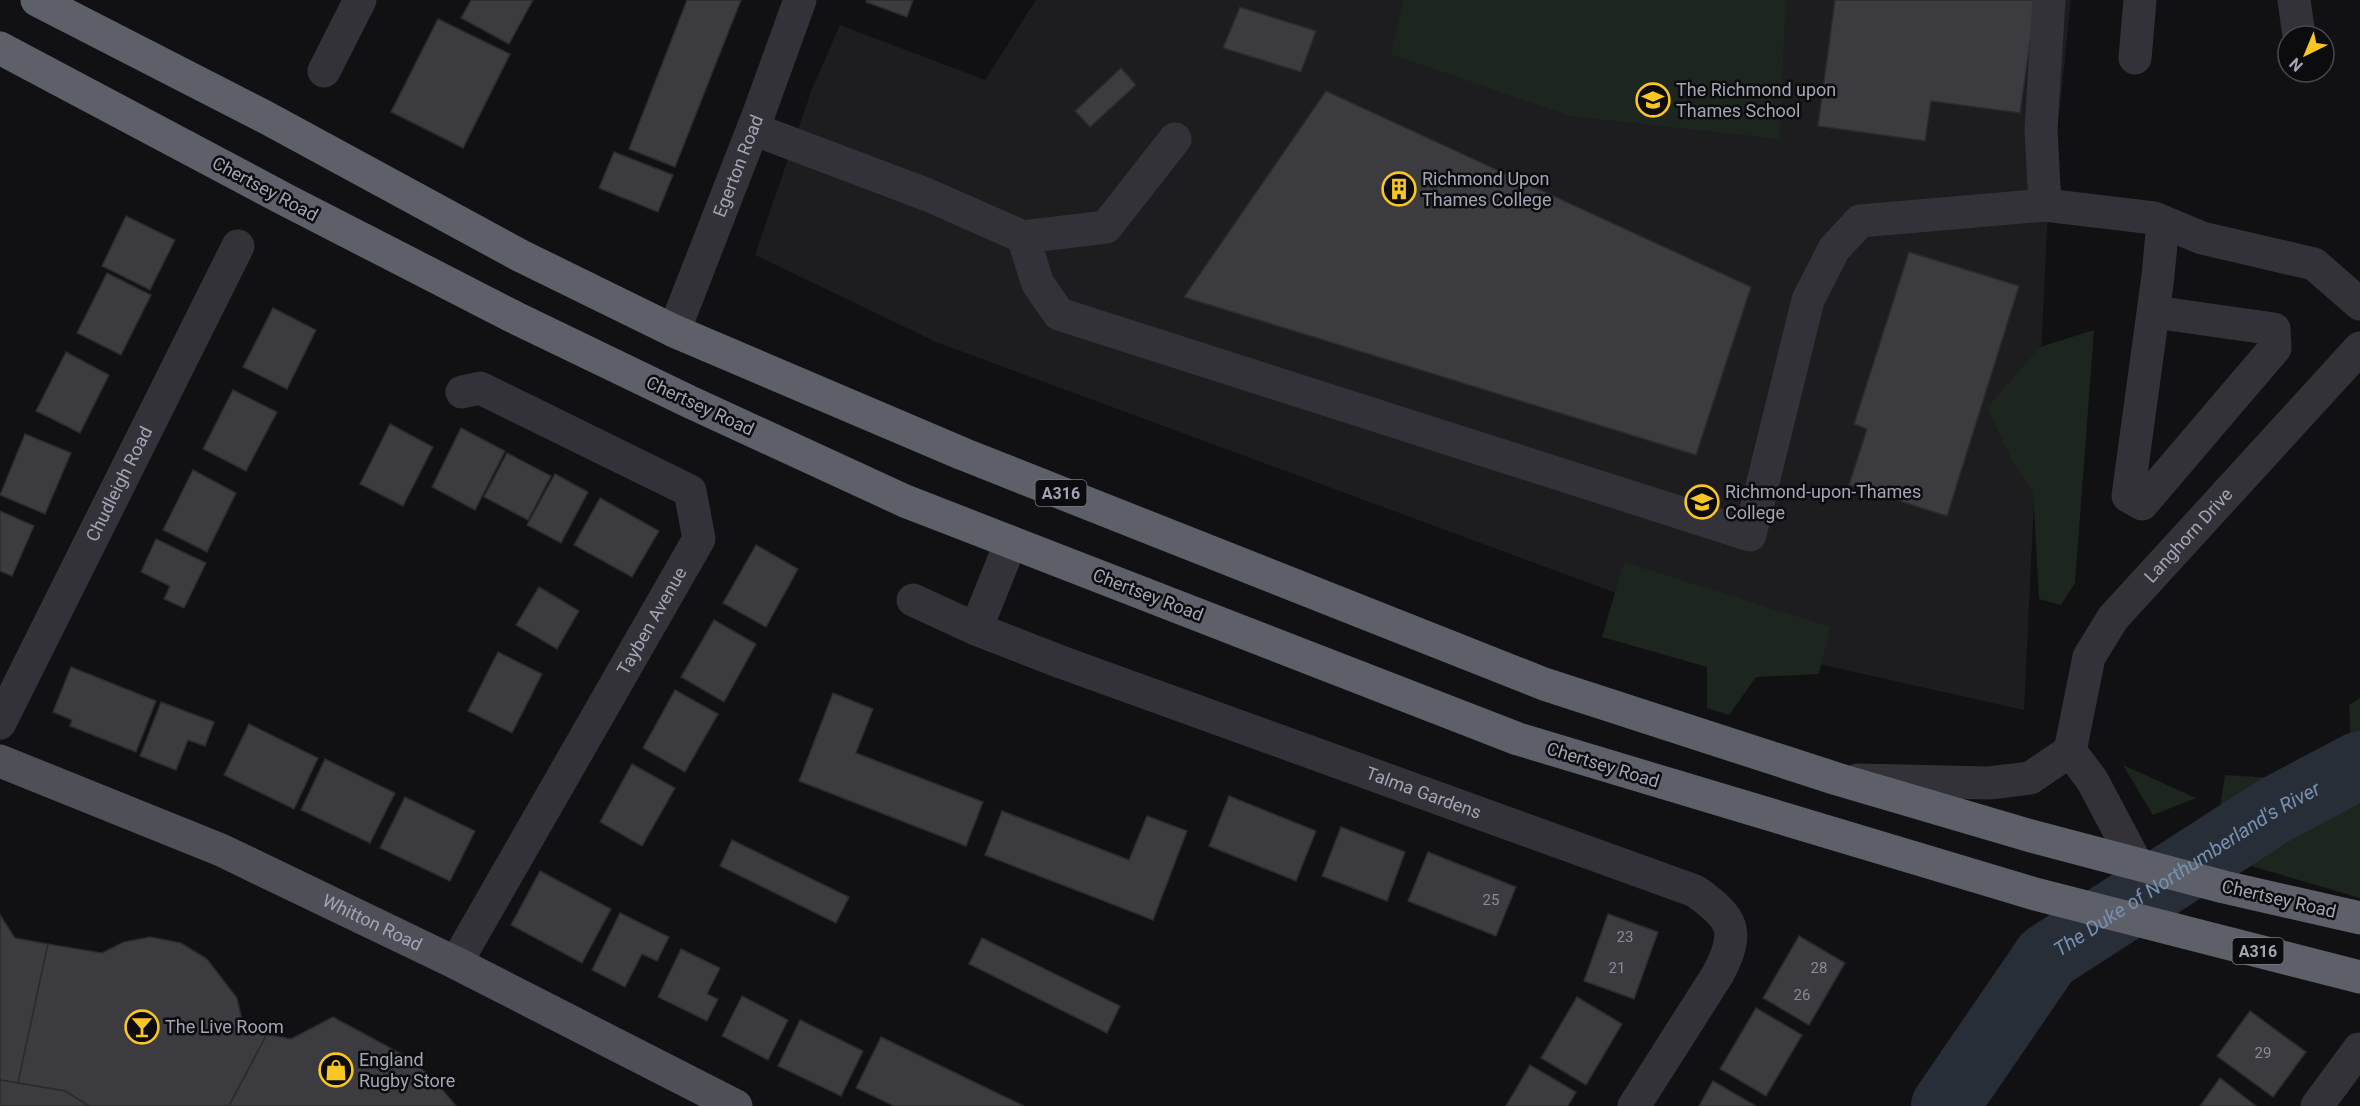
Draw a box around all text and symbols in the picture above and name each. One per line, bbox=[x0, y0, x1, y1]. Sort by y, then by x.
north arrow bbox=[2276, 24, 2336, 84]
text: N bbox=[2286, 54, 2307, 75]
place label: The Richmond upon Thames School bbox=[1676, 79, 1836, 121]
school or university icon: The Richmond upon Thames School bbox=[1635, 82, 1671, 118]
street label: Egerton Road bbox=[708, 112, 767, 220]
street label: Chertsey Road bbox=[209, 152, 322, 225]
place label: Richmond Upon Thames College bbox=[1422, 168, 1551, 210]
building icon: Richmond Upon Thames College bbox=[1381, 171, 1417, 207]
street label: Chertsey Road bbox=[643, 371, 757, 440]
street label: Chudleigh Road bbox=[81, 423, 156, 545]
road number: A316 bbox=[1036, 480, 1086, 506]
place label: Richmond-upon-Thames College bbox=[1725, 481, 1921, 523]
street label: Langhorn Drive bbox=[2140, 483, 2237, 587]
school or university icon: Richmond-upon-Thames College bbox=[1684, 484, 1720, 520]
street label: Tayben Avenue bbox=[612, 563, 691, 679]
street label: Chertsey Road bbox=[1090, 564, 1206, 625]
street label: Chertsey Road bbox=[1544, 737, 1662, 792]
street label: Talma Gardens bbox=[1363, 762, 1484, 823]
water label: The Duke of Northumberland's River bbox=[2049, 776, 2325, 962]
street label: Chertsey Road bbox=[2220, 875, 2338, 922]
street label: Whitton Road bbox=[319, 889, 426, 955]
house number: 25 bbox=[1483, 891, 1499, 909]
house number: 23 bbox=[1617, 928, 1633, 946]
road number: A316 bbox=[2232, 938, 2284, 964]
house number: 21 bbox=[1609, 959, 1625, 977]
house number: 28 bbox=[1811, 959, 1827, 977]
house number: 26 bbox=[1794, 986, 1810, 1004]
bar icon: The Live Room bbox=[124, 1009, 160, 1045]
place label: The Live Room bbox=[165, 1016, 284, 1037]
house number: 29 bbox=[2255, 1044, 2271, 1062]
place label: England Rugby Store bbox=[359, 1049, 455, 1091]
shop icon: England Rugby Store bbox=[318, 1052, 354, 1088]

